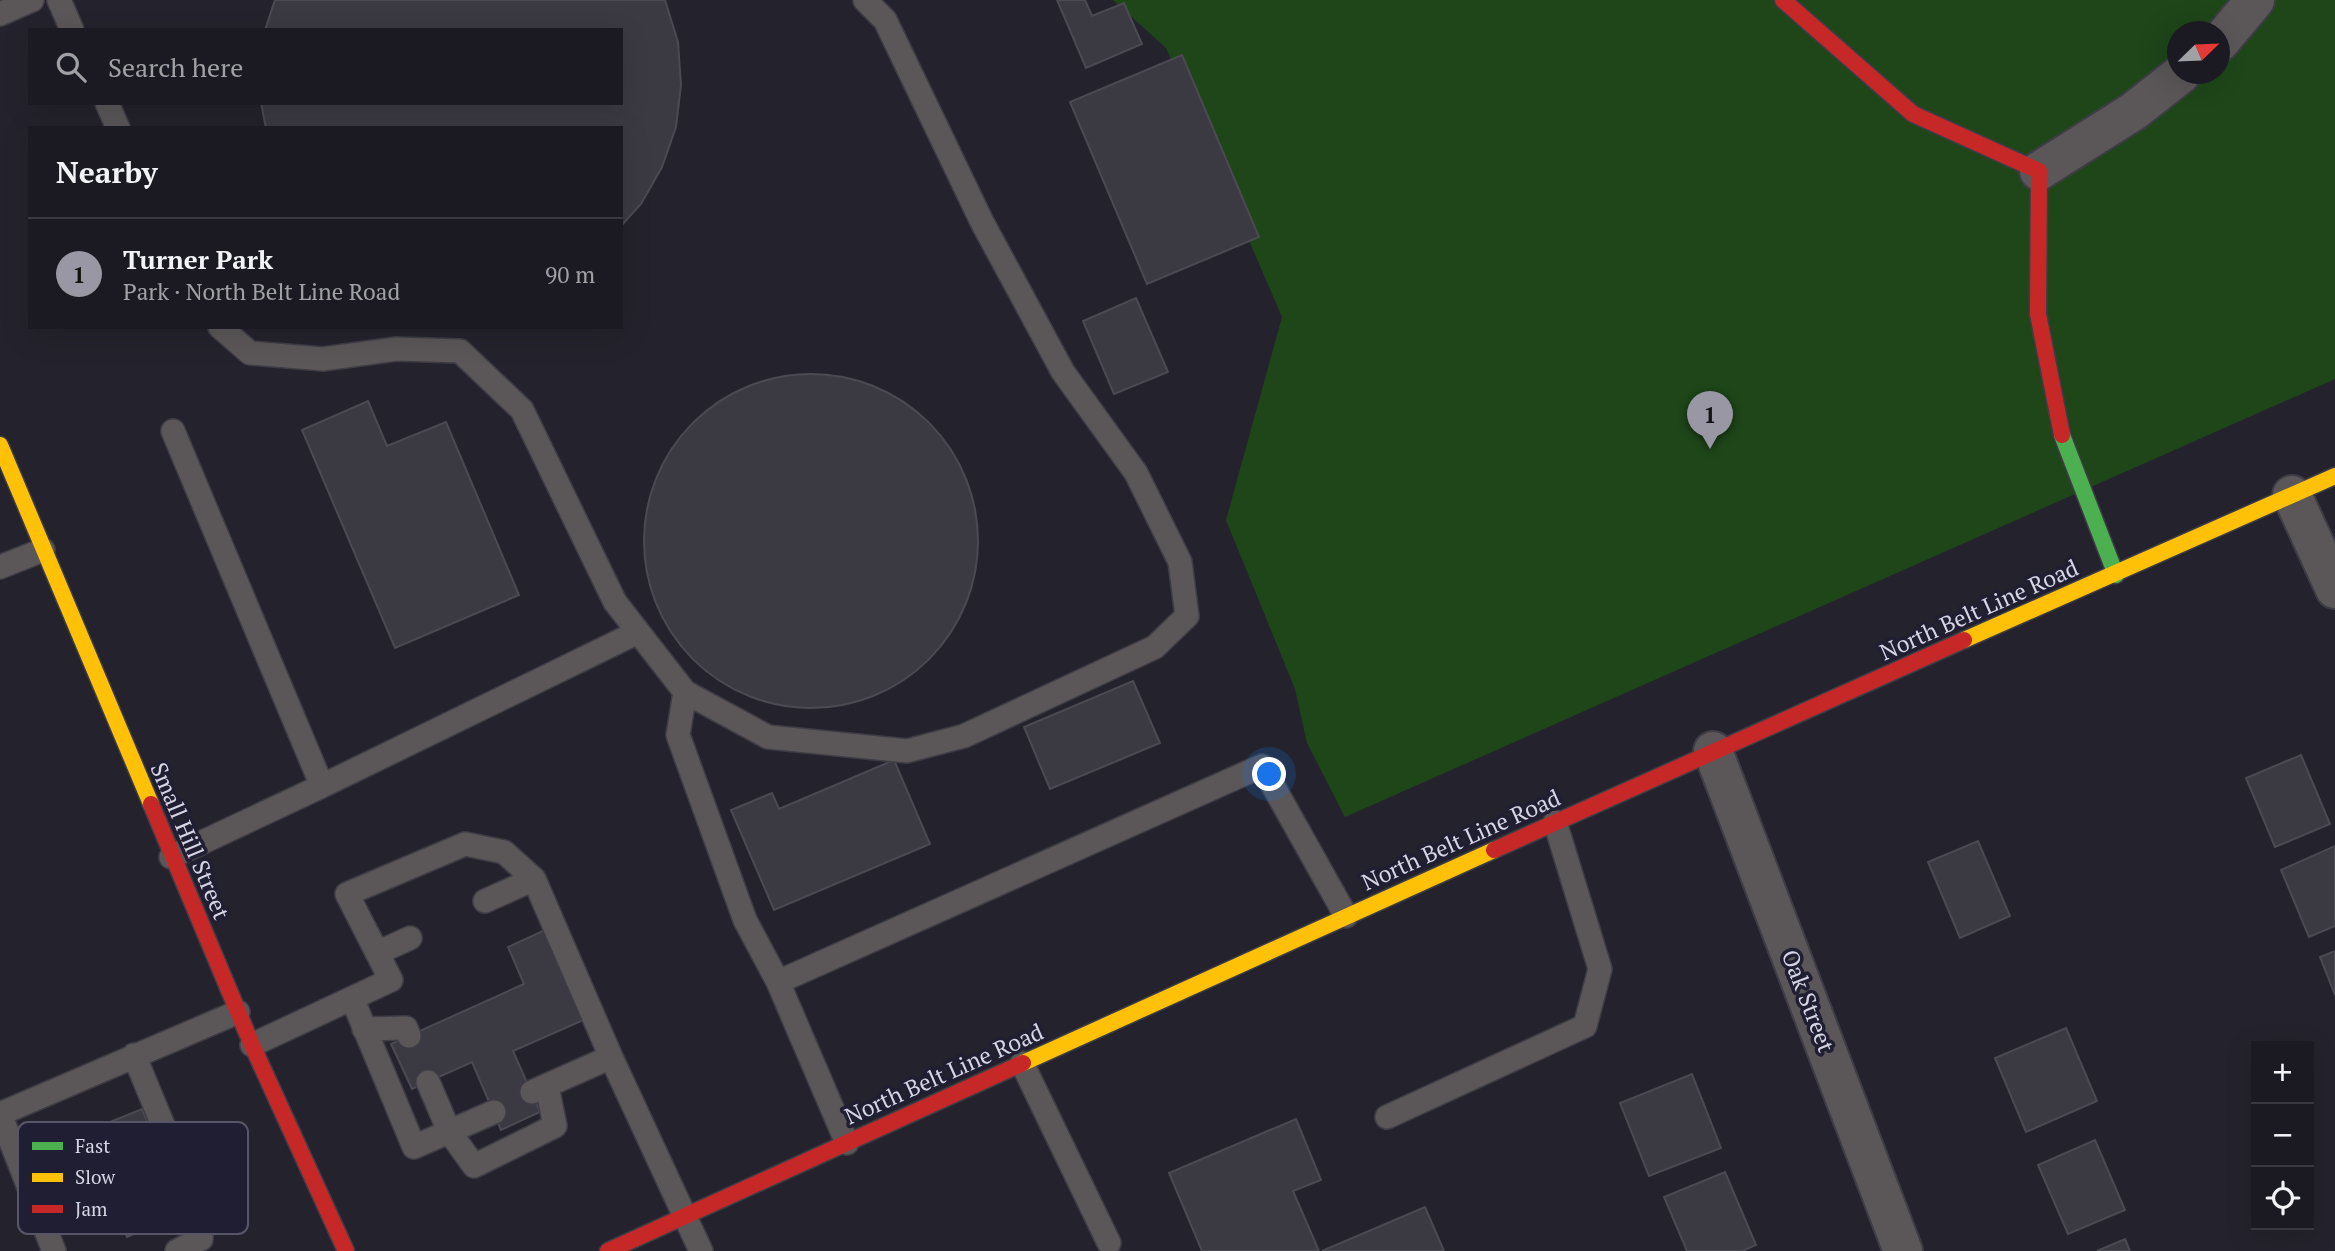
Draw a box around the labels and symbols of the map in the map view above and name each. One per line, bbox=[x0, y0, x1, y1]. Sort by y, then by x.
north arrow bbox=[2167, 21, 2230, 84]
pin: 1 bbox=[1687, 391, 1733, 449]
street label: North Belt Line Road bbox=[1875, 552, 2083, 667]
your location bbox=[1252, 757, 1286, 791]
street label: Small Hill Street bbox=[143, 758, 238, 924]
street label: North Belt Line Road bbox=[1357, 782, 1565, 897]
street label: Oak Street bbox=[1775, 945, 1842, 1057]
street label: North Belt Line Road bbox=[840, 1016, 1048, 1131]
legend bbox=[18, 1122, 248, 1234]
text: Fast bbox=[75, 1133, 110, 1158]
text: Slow bbox=[75, 1164, 116, 1189]
text: Jam bbox=[75, 1196, 108, 1221]

